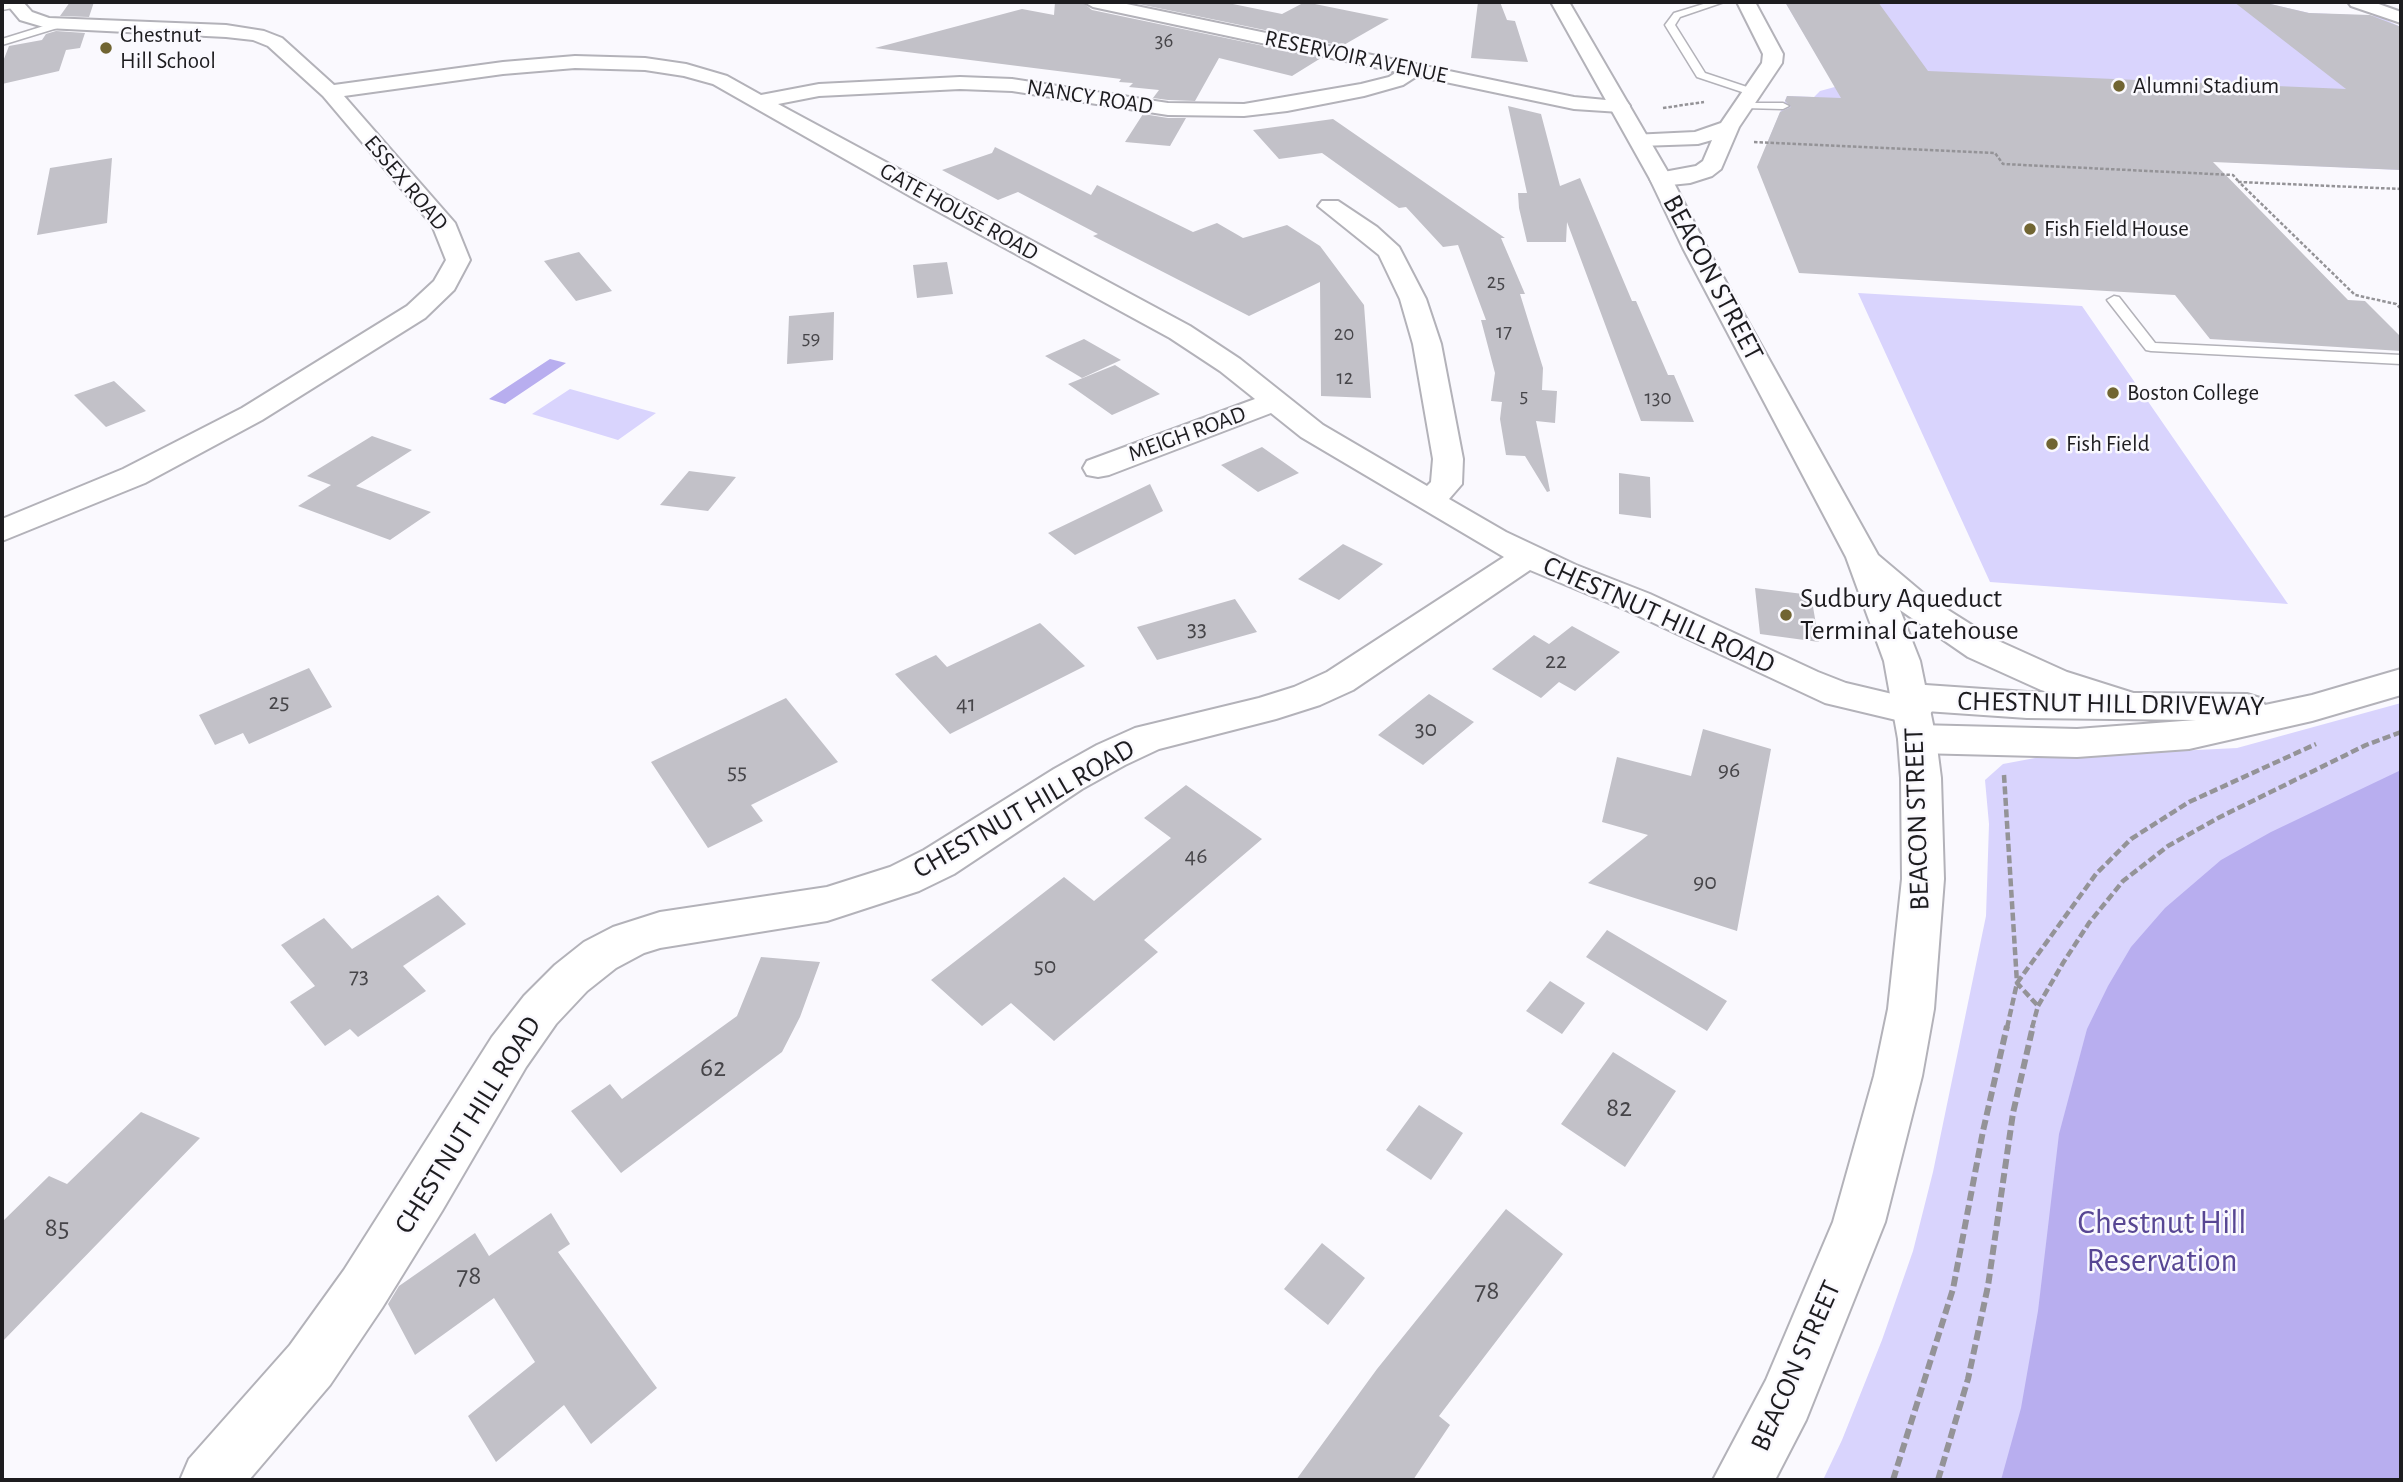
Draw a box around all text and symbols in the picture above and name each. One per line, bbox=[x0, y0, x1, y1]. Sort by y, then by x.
place label: Chestnut Hill School bbox=[120, 21, 216, 75]
street label: RESERVOIR AVENUE bbox=[1262, 24, 1450, 90]
house number: 36 bbox=[1155, 28, 1173, 54]
marker: Chestnut Hill School bbox=[98, 40, 114, 56]
place label: Alumni Stadium bbox=[2133, 72, 2279, 100]
street label: NANCY ROAD bbox=[1025, 73, 1155, 121]
marker: Alumni Stadium bbox=[2111, 78, 2127, 94]
street label: ESSEX ROAD bbox=[358, 130, 454, 236]
street label: GATE HOUSE ROAD bbox=[875, 157, 1043, 267]
street label: BEACON STREET bbox=[1655, 189, 1771, 367]
place label: Fish Field House bbox=[2044, 215, 2189, 243]
marker: Fish Field House bbox=[2022, 221, 2038, 237]
house number: 25 bbox=[1487, 269, 1505, 295]
house number: 17 bbox=[1496, 319, 1512, 345]
house number: 20 bbox=[1334, 321, 1354, 347]
house number: 59 bbox=[802, 325, 820, 351]
house number: 12 bbox=[1337, 365, 1353, 391]
place label: Boston College bbox=[2127, 379, 2259, 407]
house number: 5 bbox=[1520, 383, 1528, 409]
house number: 130 bbox=[1645, 385, 1671, 411]
marker: Boston College bbox=[2105, 385, 2121, 401]
street label: MEIGH ROAD bbox=[1124, 400, 1250, 468]
place label: Fish Field bbox=[2066, 430, 2150, 458]
marker: Fish Field bbox=[2044, 436, 2060, 452]
street label: CHESTNUT HILL ROAD bbox=[1538, 549, 1780, 681]
place label: Sudbury Aqueduct Terminal Gatehouse bbox=[1800, 582, 2019, 648]
marker: Sudbury Aqueduct Terminal Gatehouse bbox=[1778, 607, 1794, 623]
house number: 33 bbox=[1187, 615, 1207, 643]
house number: 22 bbox=[1545, 647, 1567, 675]
street label: CHESTNUT HILL DRIVEWAY bbox=[1957, 685, 2265, 723]
house number: 25 bbox=[269, 688, 289, 716]
house number: 41 bbox=[956, 690, 976, 718]
house number: 30 bbox=[1415, 715, 1437, 743]
street label: BEACON STREET bbox=[1897, 727, 1937, 911]
street label: CHESTNUT HILL ROAD bbox=[907, 732, 1141, 886]
house number: 96 bbox=[1718, 756, 1740, 784]
house number: 55 bbox=[727, 758, 747, 786]
house number: 46 bbox=[1185, 842, 1207, 870]
house number: 90 bbox=[1693, 868, 1717, 896]
house number: 50 bbox=[1034, 952, 1056, 980]
house number: 73 bbox=[349, 962, 369, 990]
street label: CHESTNUT HILL ROAD bbox=[387, 1010, 549, 1240]
house number: 62 bbox=[700, 1051, 726, 1085]
house number: 82 bbox=[1606, 1091, 1632, 1125]
park label: Chestnut Hill Reservation bbox=[2078, 1203, 2246, 1281]
house number: 85 bbox=[45, 1211, 69, 1245]
house number: 78 bbox=[457, 1259, 481, 1293]
house number: 78 bbox=[1475, 1274, 1499, 1308]
street label: BEACON STREET bbox=[1743, 1276, 1849, 1456]

